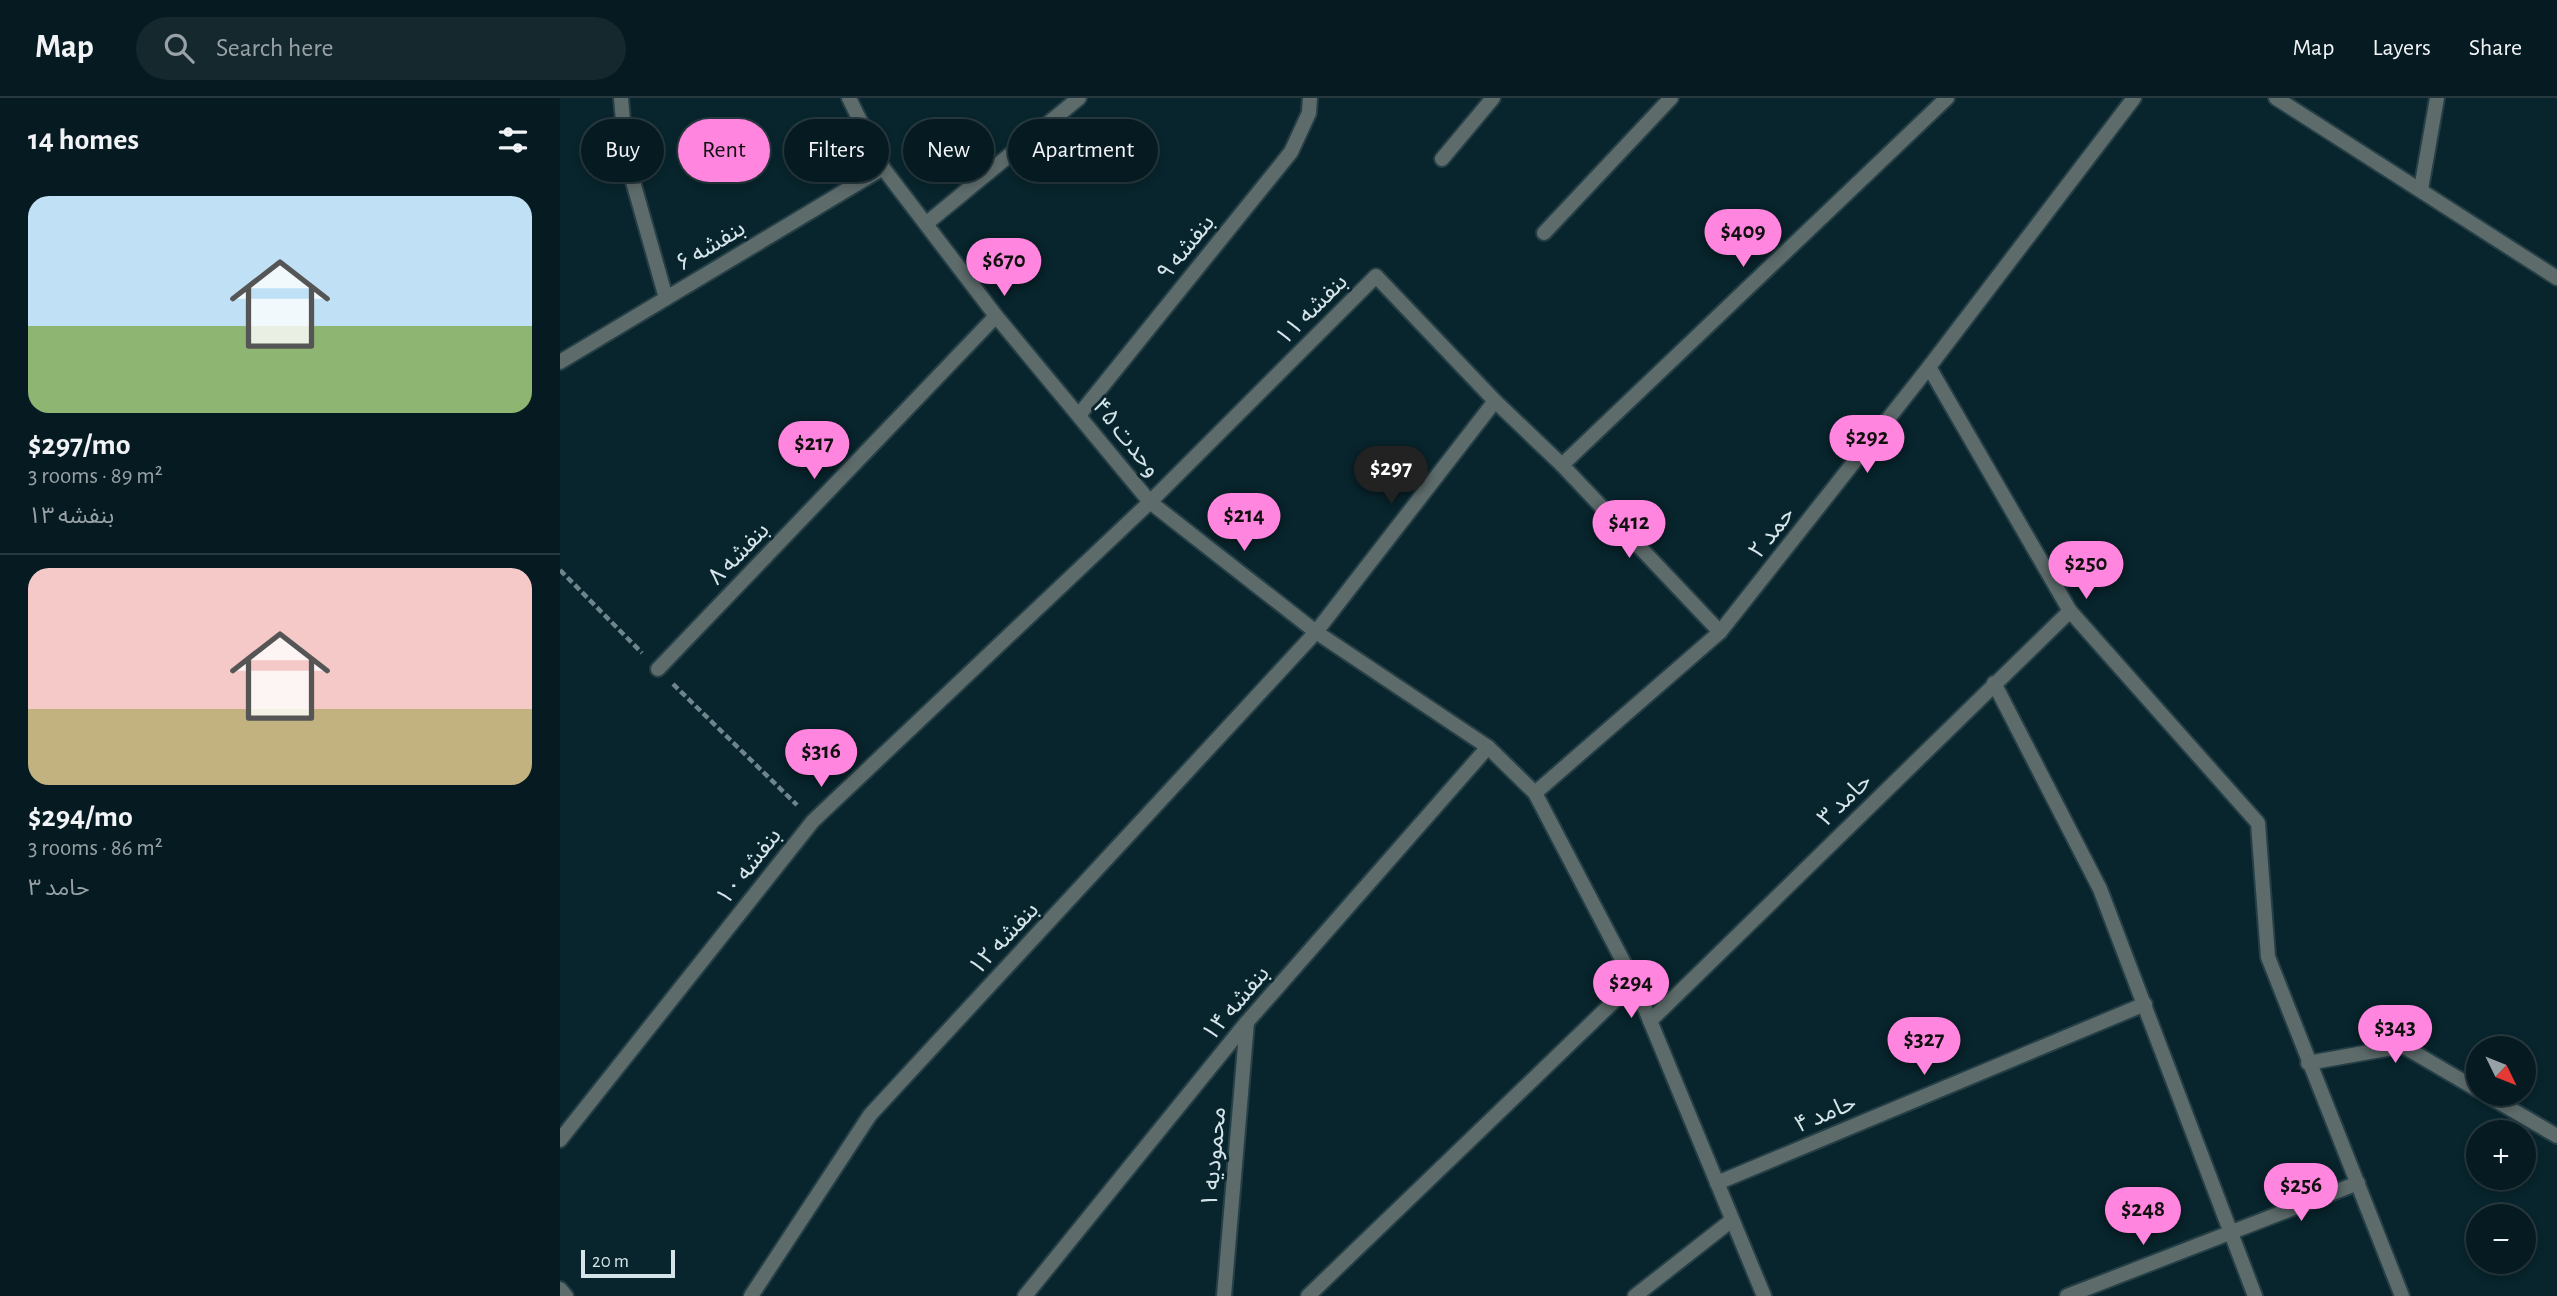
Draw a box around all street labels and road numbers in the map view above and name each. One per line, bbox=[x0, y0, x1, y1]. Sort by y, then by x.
street label: بنفشه ۹ bbox=[1152, 210, 1219, 285]
street label: بنفشه ۶ bbox=[672, 216, 749, 276]
street label: بنفشه ۱۱ bbox=[1271, 269, 1352, 350]
street label: وحدت ۴۵ bbox=[1087, 394, 1165, 482]
street label: حمد ۲ bbox=[1744, 502, 1799, 563]
street label: بنفشه ۸ bbox=[704, 518, 774, 590]
street label: حامد ۳ bbox=[1813, 769, 1876, 831]
street label: بنفشه ۱۰ bbox=[712, 824, 786, 910]
street label: بنفشه ۱۲ bbox=[964, 898, 1043, 980]
street label: بنفشه ۱۴ bbox=[1198, 961, 1274, 1046]
street label: حامد ۴ bbox=[1791, 1090, 1860, 1138]
street label: محمودیه ۱ bbox=[1198, 1106, 1231, 1209]

